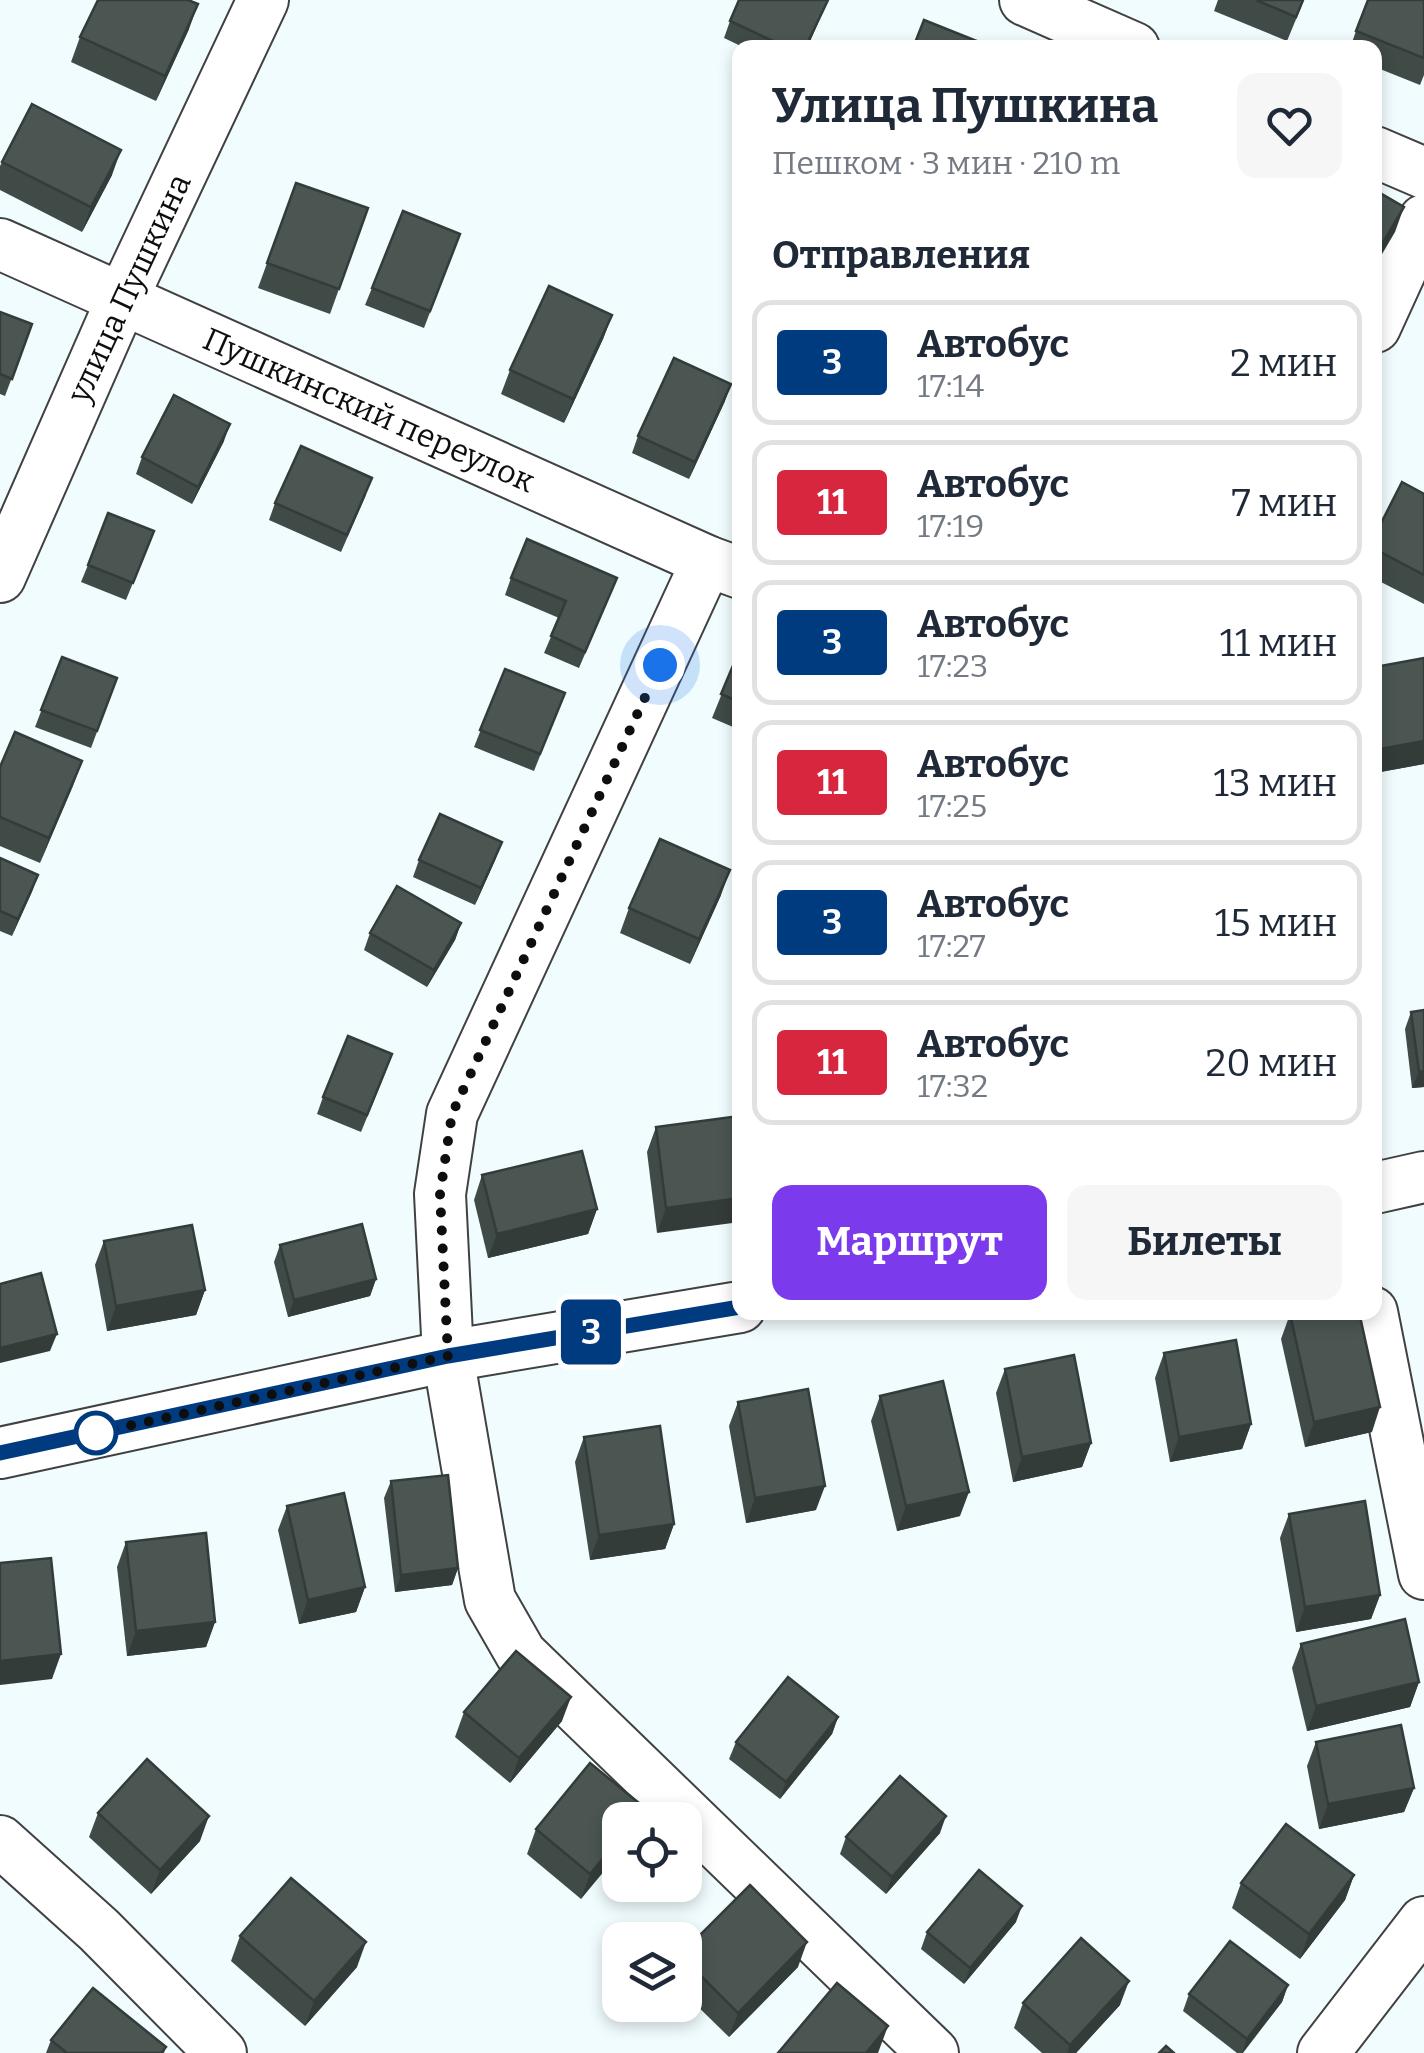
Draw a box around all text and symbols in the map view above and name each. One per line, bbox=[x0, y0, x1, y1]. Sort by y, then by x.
button: heart bbox=[1237, 73, 1342, 178]
text: Улица Пушкина bbox=[772, 77, 1158, 135]
text: Пешком · 3 мин · 210 m bbox=[772, 144, 1120, 182]
street label: улица Пушкина bbox=[59, 168, 199, 409]
text: Отправления bbox=[772, 232, 1030, 278]
street label: Пушкинский переулок bbox=[197, 320, 541, 500]
text: Автобус bbox=[917, 321, 1069, 367]
text: 2 мин bbox=[1230, 340, 1337, 386]
text: 3 bbox=[822, 341, 842, 383]
text: 17:14 bbox=[917, 367, 984, 405]
text: Автобус bbox=[917, 461, 1069, 507]
text: 7 мин bbox=[1231, 480, 1337, 526]
text: 11 bbox=[817, 481, 847, 523]
text: 17:19 bbox=[917, 507, 984, 545]
text: Автобус bbox=[917, 601, 1069, 647]
text: 11 мин bbox=[1220, 620, 1337, 666]
text: 3 bbox=[822, 621, 842, 663]
your location bbox=[635, 640, 685, 690]
text: 17:23 bbox=[917, 647, 988, 685]
text: Автобус bbox=[917, 741, 1069, 787]
text: 13 мин bbox=[1213, 760, 1337, 806]
text: 11 bbox=[817, 761, 847, 803]
text: 17:25 bbox=[917, 787, 987, 825]
text: Автобус bbox=[917, 881, 1069, 927]
text: 15 мин bbox=[1215, 900, 1337, 946]
text: 3 bbox=[822, 901, 842, 943]
text: 17:27 bbox=[917, 927, 986, 965]
text: Автобус bbox=[917, 1021, 1069, 1067]
text: 20 мин bbox=[1206, 1040, 1337, 1086]
text: 11 bbox=[817, 1041, 847, 1083]
text: 17:32 bbox=[917, 1067, 988, 1105]
button: Маршрут bbox=[772, 1185, 1047, 1300]
button: Билеты bbox=[1067, 1185, 1342, 1300]
line badge: 3 bbox=[558, 1300, 624, 1364]
text: 3 bbox=[581, 1311, 601, 1353]
unlabelled marker bbox=[75, 1412, 117, 1454]
map controls bbox=[602, 1802, 702, 2022]
button: locate bbox=[602, 1802, 702, 1902]
button: layers bbox=[602, 1922, 702, 2022]

